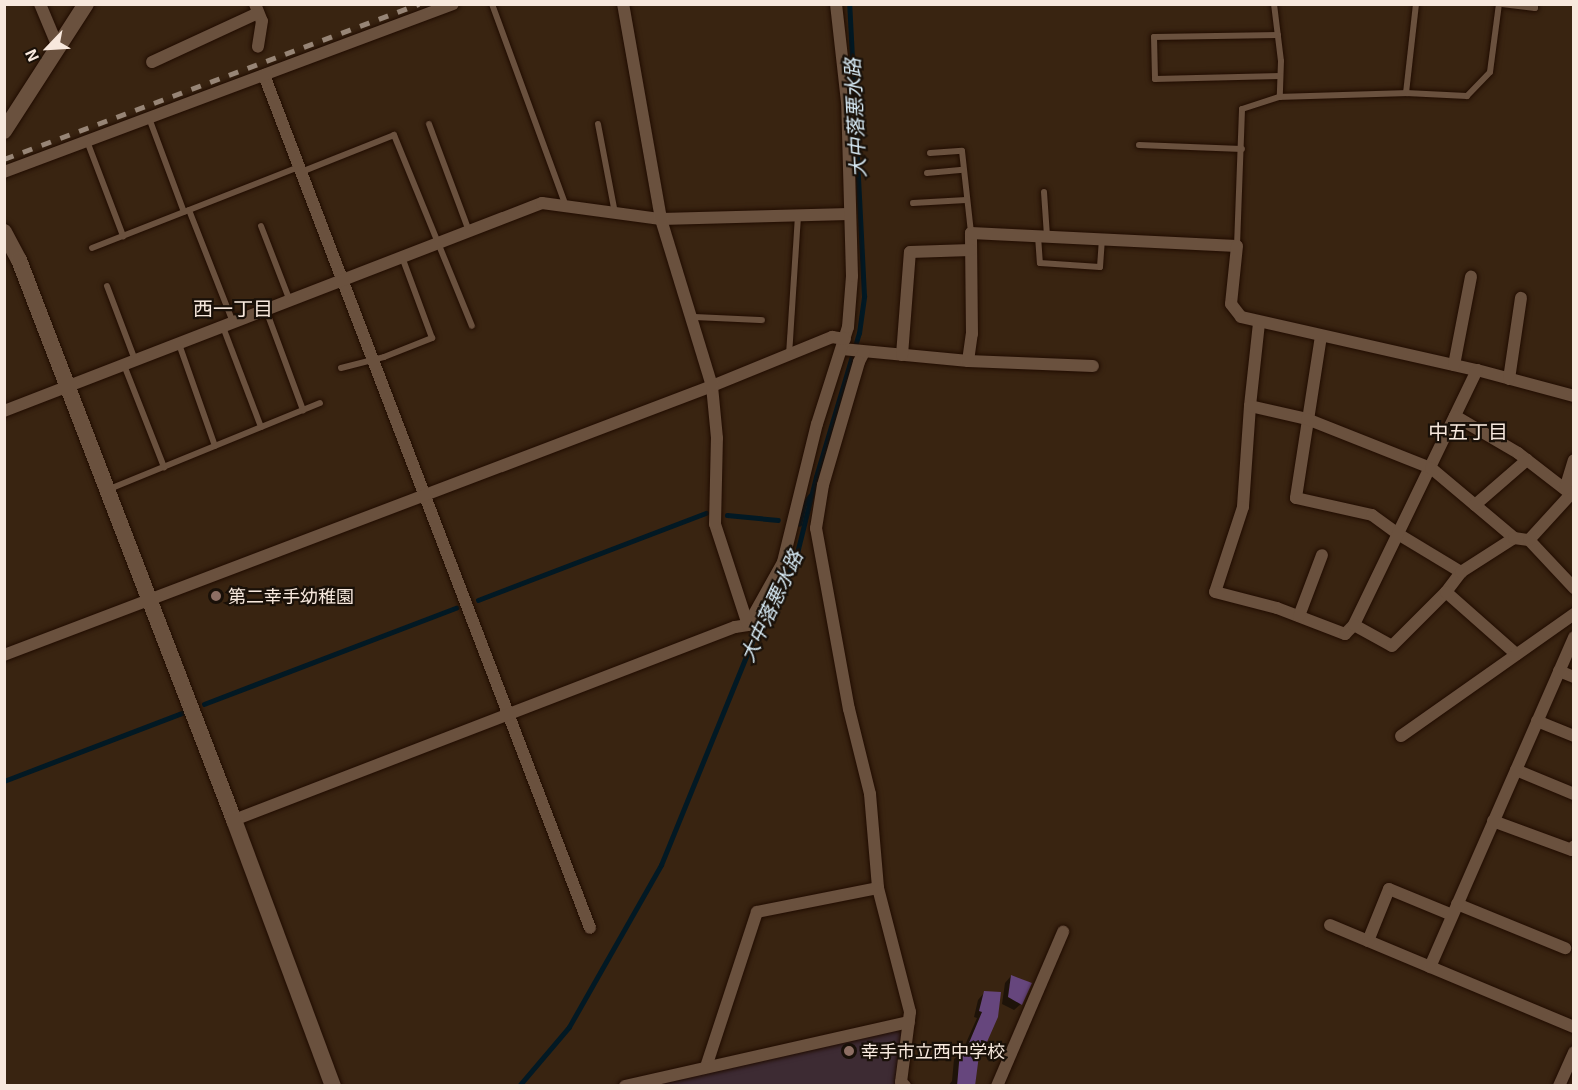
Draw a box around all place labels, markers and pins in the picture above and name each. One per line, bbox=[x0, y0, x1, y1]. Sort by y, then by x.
place label: 第二幸手幼稚園 bbox=[228, 585, 354, 607]
marker: 第二幸手幼稚園 bbox=[209, 589, 223, 603]
place label: 幸手市立西中学校 bbox=[861, 1040, 1005, 1062]
marker: 幸手市立西中学校 bbox=[842, 1044, 856, 1058]

